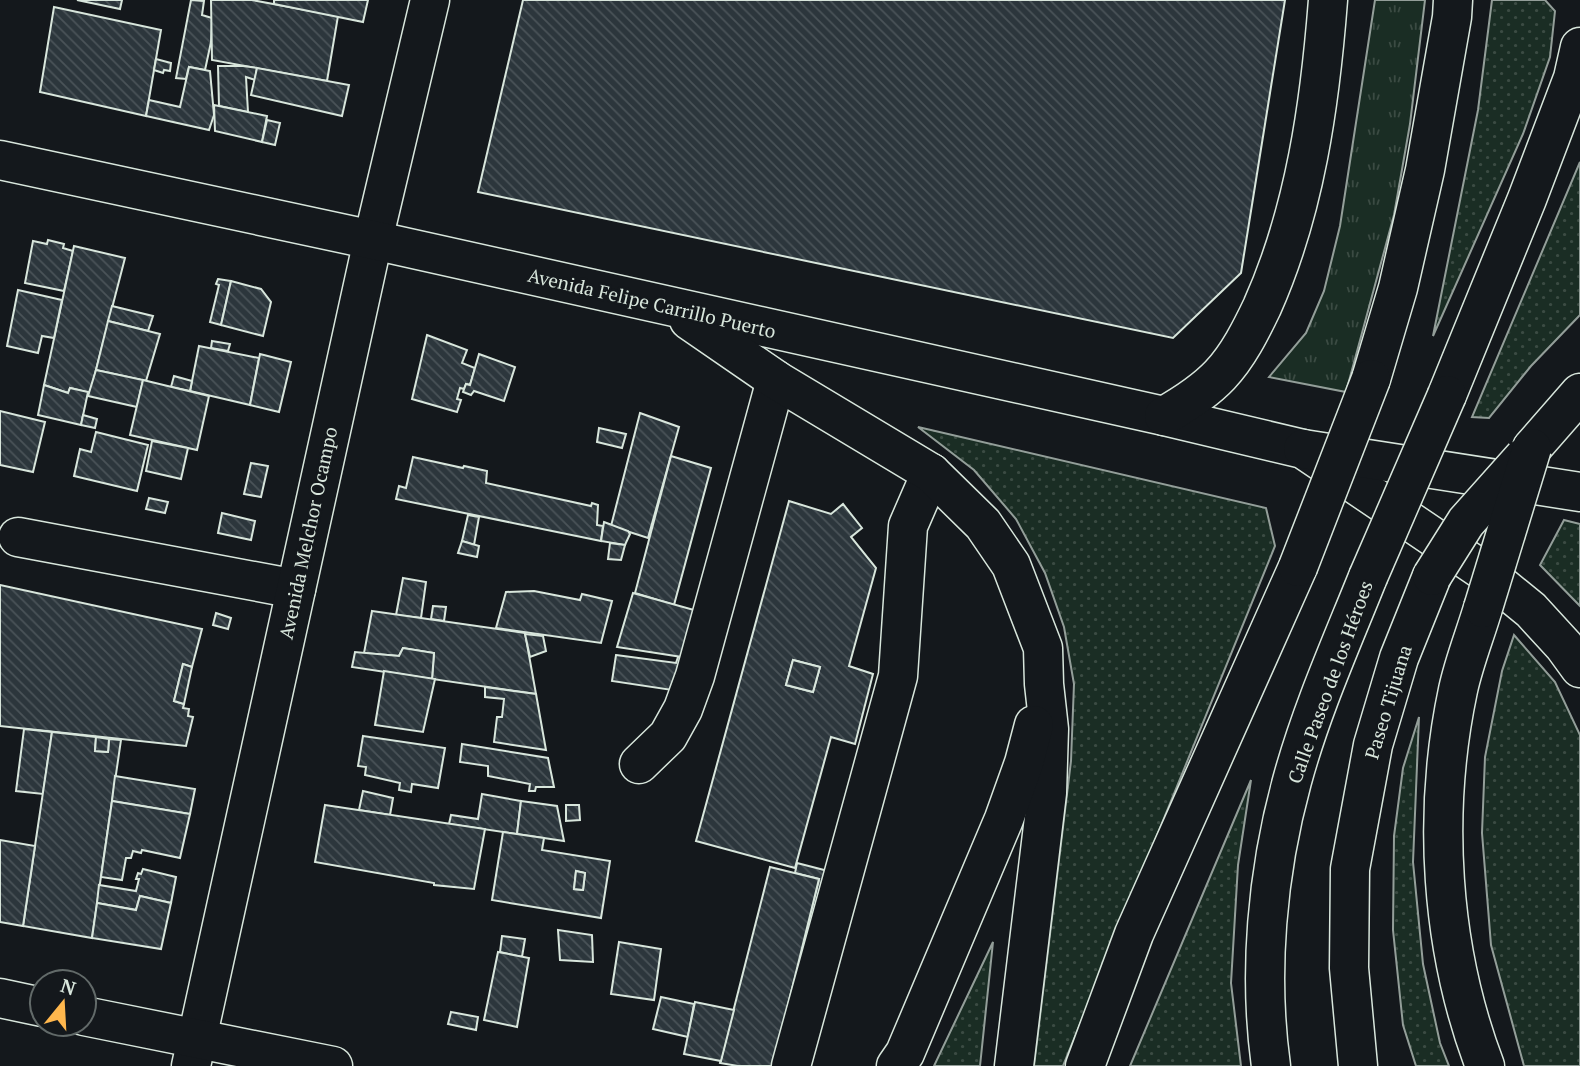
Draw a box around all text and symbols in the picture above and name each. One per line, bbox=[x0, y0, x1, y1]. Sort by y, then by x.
street label: Avenida Felipe Carrillo Puerto bbox=[526, 262, 779, 343]
street label: Avenida Melchor Ocampo bbox=[273, 424, 342, 641]
street label: Calle Paseo de los Héroes bbox=[1281, 577, 1378, 787]
street label: Paseo Tijuana bbox=[1358, 641, 1417, 762]
north arrow bbox=[28, 968, 98, 1038]
text: N bbox=[58, 972, 80, 1001]

